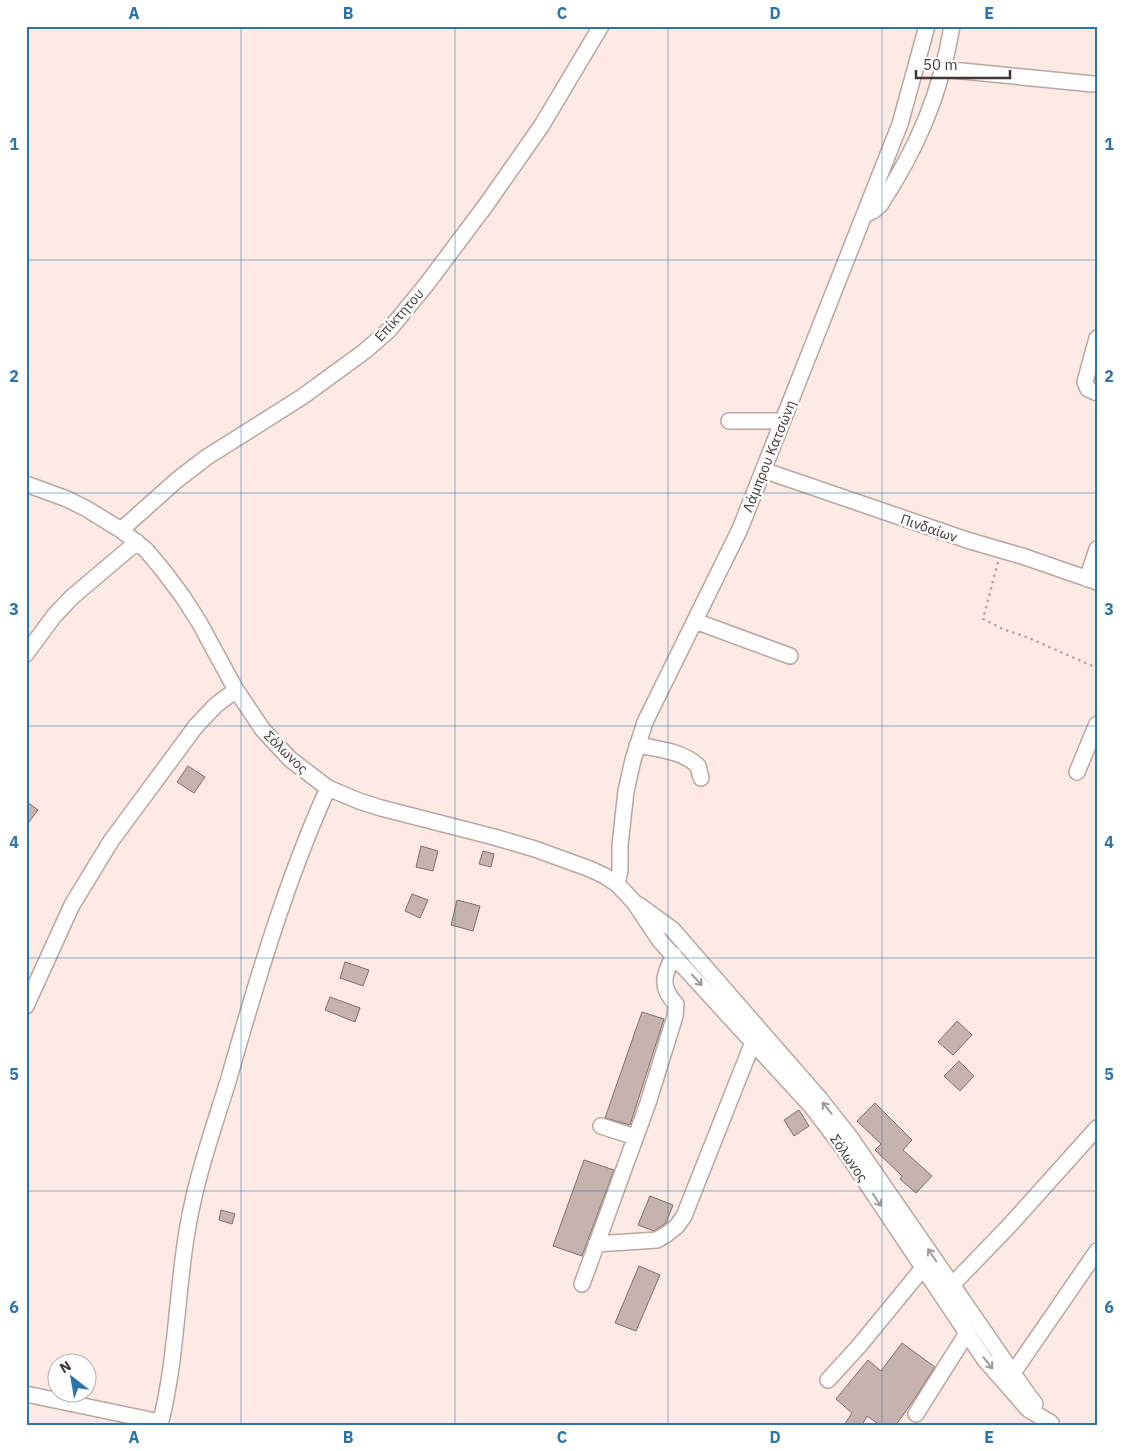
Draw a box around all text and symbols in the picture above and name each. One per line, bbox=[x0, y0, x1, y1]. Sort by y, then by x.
text: A bbox=[129, 3, 140, 23]
text: B bbox=[343, 3, 354, 23]
text: C bbox=[557, 3, 567, 23]
text: D bbox=[769, 3, 781, 23]
text: E bbox=[984, 3, 994, 23]
scale bar bbox=[916, 48, 1009, 80]
text: 50 m bbox=[923, 55, 958, 74]
text: 1 bbox=[9, 134, 19, 154]
text: 1 bbox=[1104, 134, 1114, 154]
street label: Επίκτητου bbox=[371, 285, 427, 345]
text: 2 bbox=[9, 366, 19, 386]
text: 2 bbox=[1104, 366, 1114, 386]
street label: Λάμπρου Κατσώνη bbox=[738, 397, 800, 515]
street label: Πινδαίων bbox=[898, 510, 960, 546]
text: 3 bbox=[9, 599, 19, 619]
text: 3 bbox=[1104, 599, 1114, 619]
street label: Σόλωνος bbox=[260, 727, 312, 777]
text: 4 bbox=[9, 832, 19, 852]
text: 4 bbox=[1104, 832, 1114, 852]
one-way arrow bbox=[691, 974, 703, 986]
text: 5 bbox=[9, 1064, 19, 1084]
text: 5 bbox=[1104, 1064, 1114, 1084]
one-way arrow bbox=[822, 1102, 833, 1115]
street label: Σόλωνος bbox=[826, 1131, 872, 1186]
one-way arrow bbox=[872, 1193, 883, 1207]
one-way arrow bbox=[926, 1248, 937, 1262]
text: 6 bbox=[9, 1297, 19, 1317]
text: 6 bbox=[1104, 1297, 1114, 1317]
north arrow bbox=[48, 1354, 98, 1404]
text: N bbox=[56, 1357, 74, 1377]
one-way arrow bbox=[983, 1357, 994, 1370]
text: A bbox=[129, 1427, 140, 1447]
text: B bbox=[343, 1427, 354, 1447]
text: C bbox=[557, 1427, 567, 1447]
text: D bbox=[769, 1427, 781, 1447]
text: E bbox=[984, 1427, 994, 1447]

